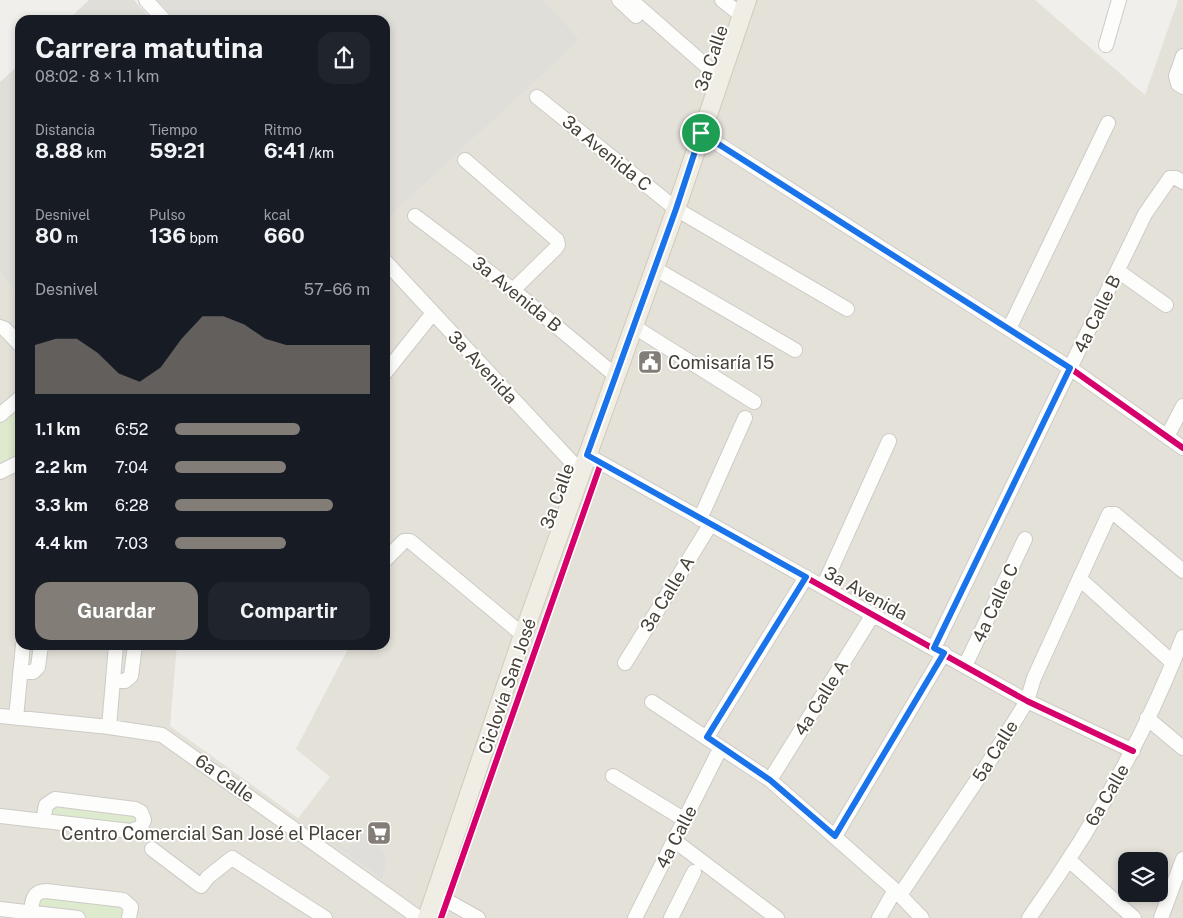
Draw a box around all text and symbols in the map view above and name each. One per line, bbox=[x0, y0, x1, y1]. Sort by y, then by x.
street label: 3a Calle bbox=[690, 22, 732, 94]
text: Carrera matutina bbox=[35, 31, 263, 64]
button: share bbox=[318, 32, 370, 84]
text: 08:02 · 8 × 1.1 km bbox=[35, 67, 159, 86]
street label: 3a Avenida C bbox=[558, 111, 656, 195]
pin bbox=[680, 112, 722, 154]
icon: arrive bbox=[687, 119, 715, 147]
text: Distancia bbox=[35, 122, 95, 138]
text: Tiempo bbox=[149, 122, 197, 138]
text: Ritmo bbox=[264, 122, 302, 138]
text: 8.88 bbox=[35, 138, 83, 163]
text: 59:21 bbox=[149, 138, 206, 163]
text: 6:41 bbox=[264, 138, 306, 163]
text: km bbox=[83, 145, 106, 161]
text: /km bbox=[306, 145, 334, 161]
text: Desnivel bbox=[35, 207, 90, 223]
text: Pulso bbox=[149, 207, 185, 223]
text: kcal bbox=[264, 207, 291, 223]
text: 80 bbox=[35, 223, 63, 248]
text: 136 bbox=[149, 223, 186, 248]
text: 660 bbox=[264, 223, 305, 248]
text: m bbox=[63, 230, 78, 246]
text: bpm bbox=[186, 230, 218, 246]
street label: 3a Avenida B bbox=[468, 252, 566, 336]
street label: 4a Calle B bbox=[1069, 271, 1125, 357]
text: Desnivel bbox=[35, 280, 98, 299]
text: 57–66 m bbox=[304, 280, 370, 299]
street label: 3a Avenida bbox=[444, 326, 522, 408]
public building icon: Comisaría 15 bbox=[637, 349, 663, 375]
place label: Comisaría 15 bbox=[668, 352, 774, 373]
text: 1.1 km bbox=[35, 420, 80, 439]
text: 6:52 bbox=[115, 420, 148, 439]
text: 2.2 km bbox=[35, 458, 87, 477]
text: 7:04 bbox=[115, 458, 148, 477]
street label: 3a Calle bbox=[535, 460, 579, 532]
text: 3.3 km bbox=[35, 496, 88, 515]
text: 6:28 bbox=[115, 496, 149, 515]
text: 4.4 km bbox=[35, 534, 87, 553]
text: 7:03 bbox=[115, 534, 148, 553]
street label: 3a Calle A bbox=[635, 552, 699, 636]
street label: 4a Calle C bbox=[968, 560, 1022, 646]
street label: 3a Avenida bbox=[821, 562, 911, 624]
button: Guardar bbox=[35, 582, 198, 640]
button: Compartir bbox=[208, 582, 370, 640]
street label: Ciclovía San José bbox=[474, 615, 540, 757]
street label: 4a Calle A bbox=[789, 656, 853, 740]
street label: 5a Calle bbox=[968, 716, 1022, 786]
street label: 6a Calle bbox=[191, 749, 259, 807]
street label: 6a Calle bbox=[1081, 760, 1133, 830]
street label: 4a Calle bbox=[651, 802, 701, 872]
supermarket icon: Centro Comercial San José el Placer bbox=[366, 820, 392, 846]
place label: Centro Comercial San José el Placer bbox=[61, 823, 362, 844]
map controls bbox=[1118, 852, 1168, 902]
button: layers bbox=[1118, 852, 1168, 902]

